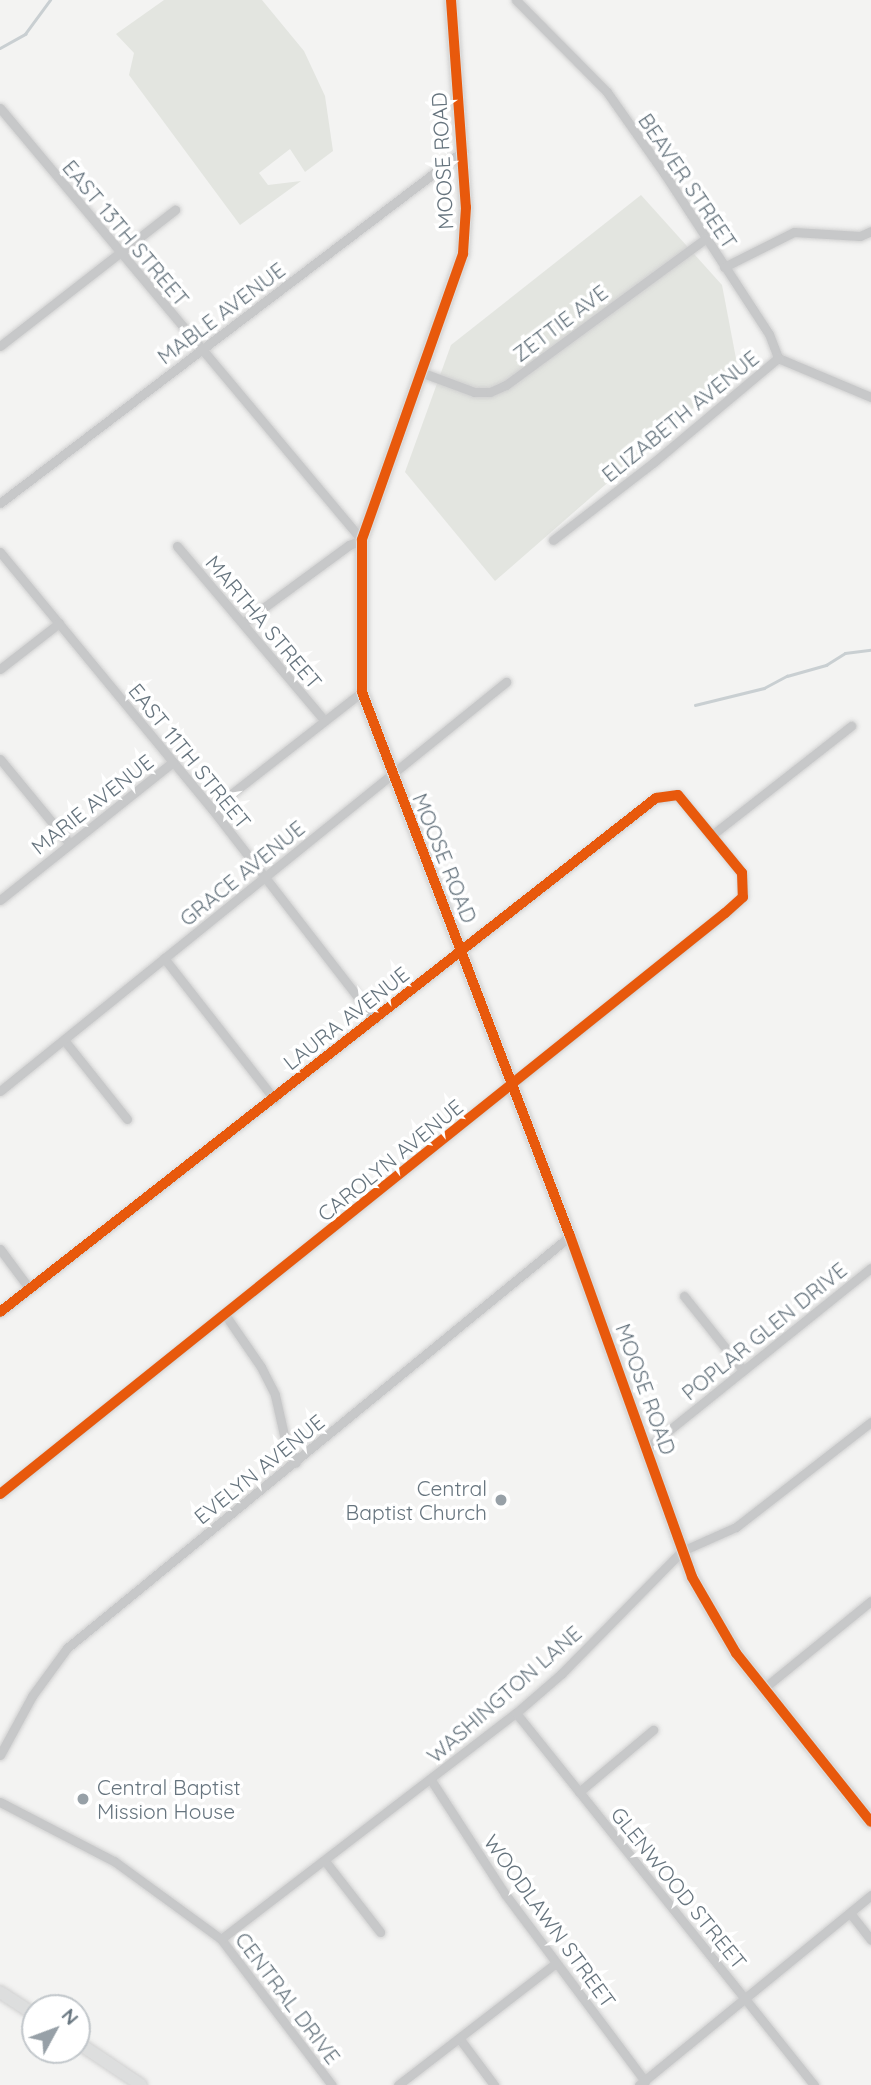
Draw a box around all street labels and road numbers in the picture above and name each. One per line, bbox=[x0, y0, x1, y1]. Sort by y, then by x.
street label: MOOSE ROAD bbox=[426, 92, 458, 230]
street label: BEAVER STREET bbox=[633, 108, 743, 254]
street label: EAST 13TH STREET bbox=[57, 155, 195, 311]
street label: MABLE AVENUE bbox=[152, 257, 290, 369]
street label: ZETTIE AVE bbox=[508, 279, 612, 367]
street label: ELIZABETH AVENUE bbox=[597, 345, 763, 487]
street label: MARTHA STREET bbox=[201, 550, 327, 694]
street label: EAST 11TH STREET bbox=[124, 678, 256, 834]
street label: MARIE AVENUE bbox=[26, 749, 158, 859]
street label: MOOSE ROAD bbox=[408, 790, 482, 926]
street label: GRACE AVENUE bbox=[175, 815, 309, 931]
street label: LAURA AVENUE bbox=[278, 961, 414, 1075]
street label: CAROLYN AVENUE bbox=[312, 1094, 468, 1226]
street label: POPLAR GLEN DRIVE bbox=[677, 1257, 851, 1405]
street label: MOOSE ROAD bbox=[611, 1320, 681, 1458]
street label: EVELYN AVENUE bbox=[189, 1409, 329, 1529]
street label: WASHINGTON LANE bbox=[422, 1620, 586, 1768]
street label: GLENWOOD STREET bbox=[606, 1802, 752, 1974]
street label: WOODLAWN STREET bbox=[479, 1829, 621, 2013]
street label: CENTRAL DRIVE bbox=[230, 1927, 346, 2069]

